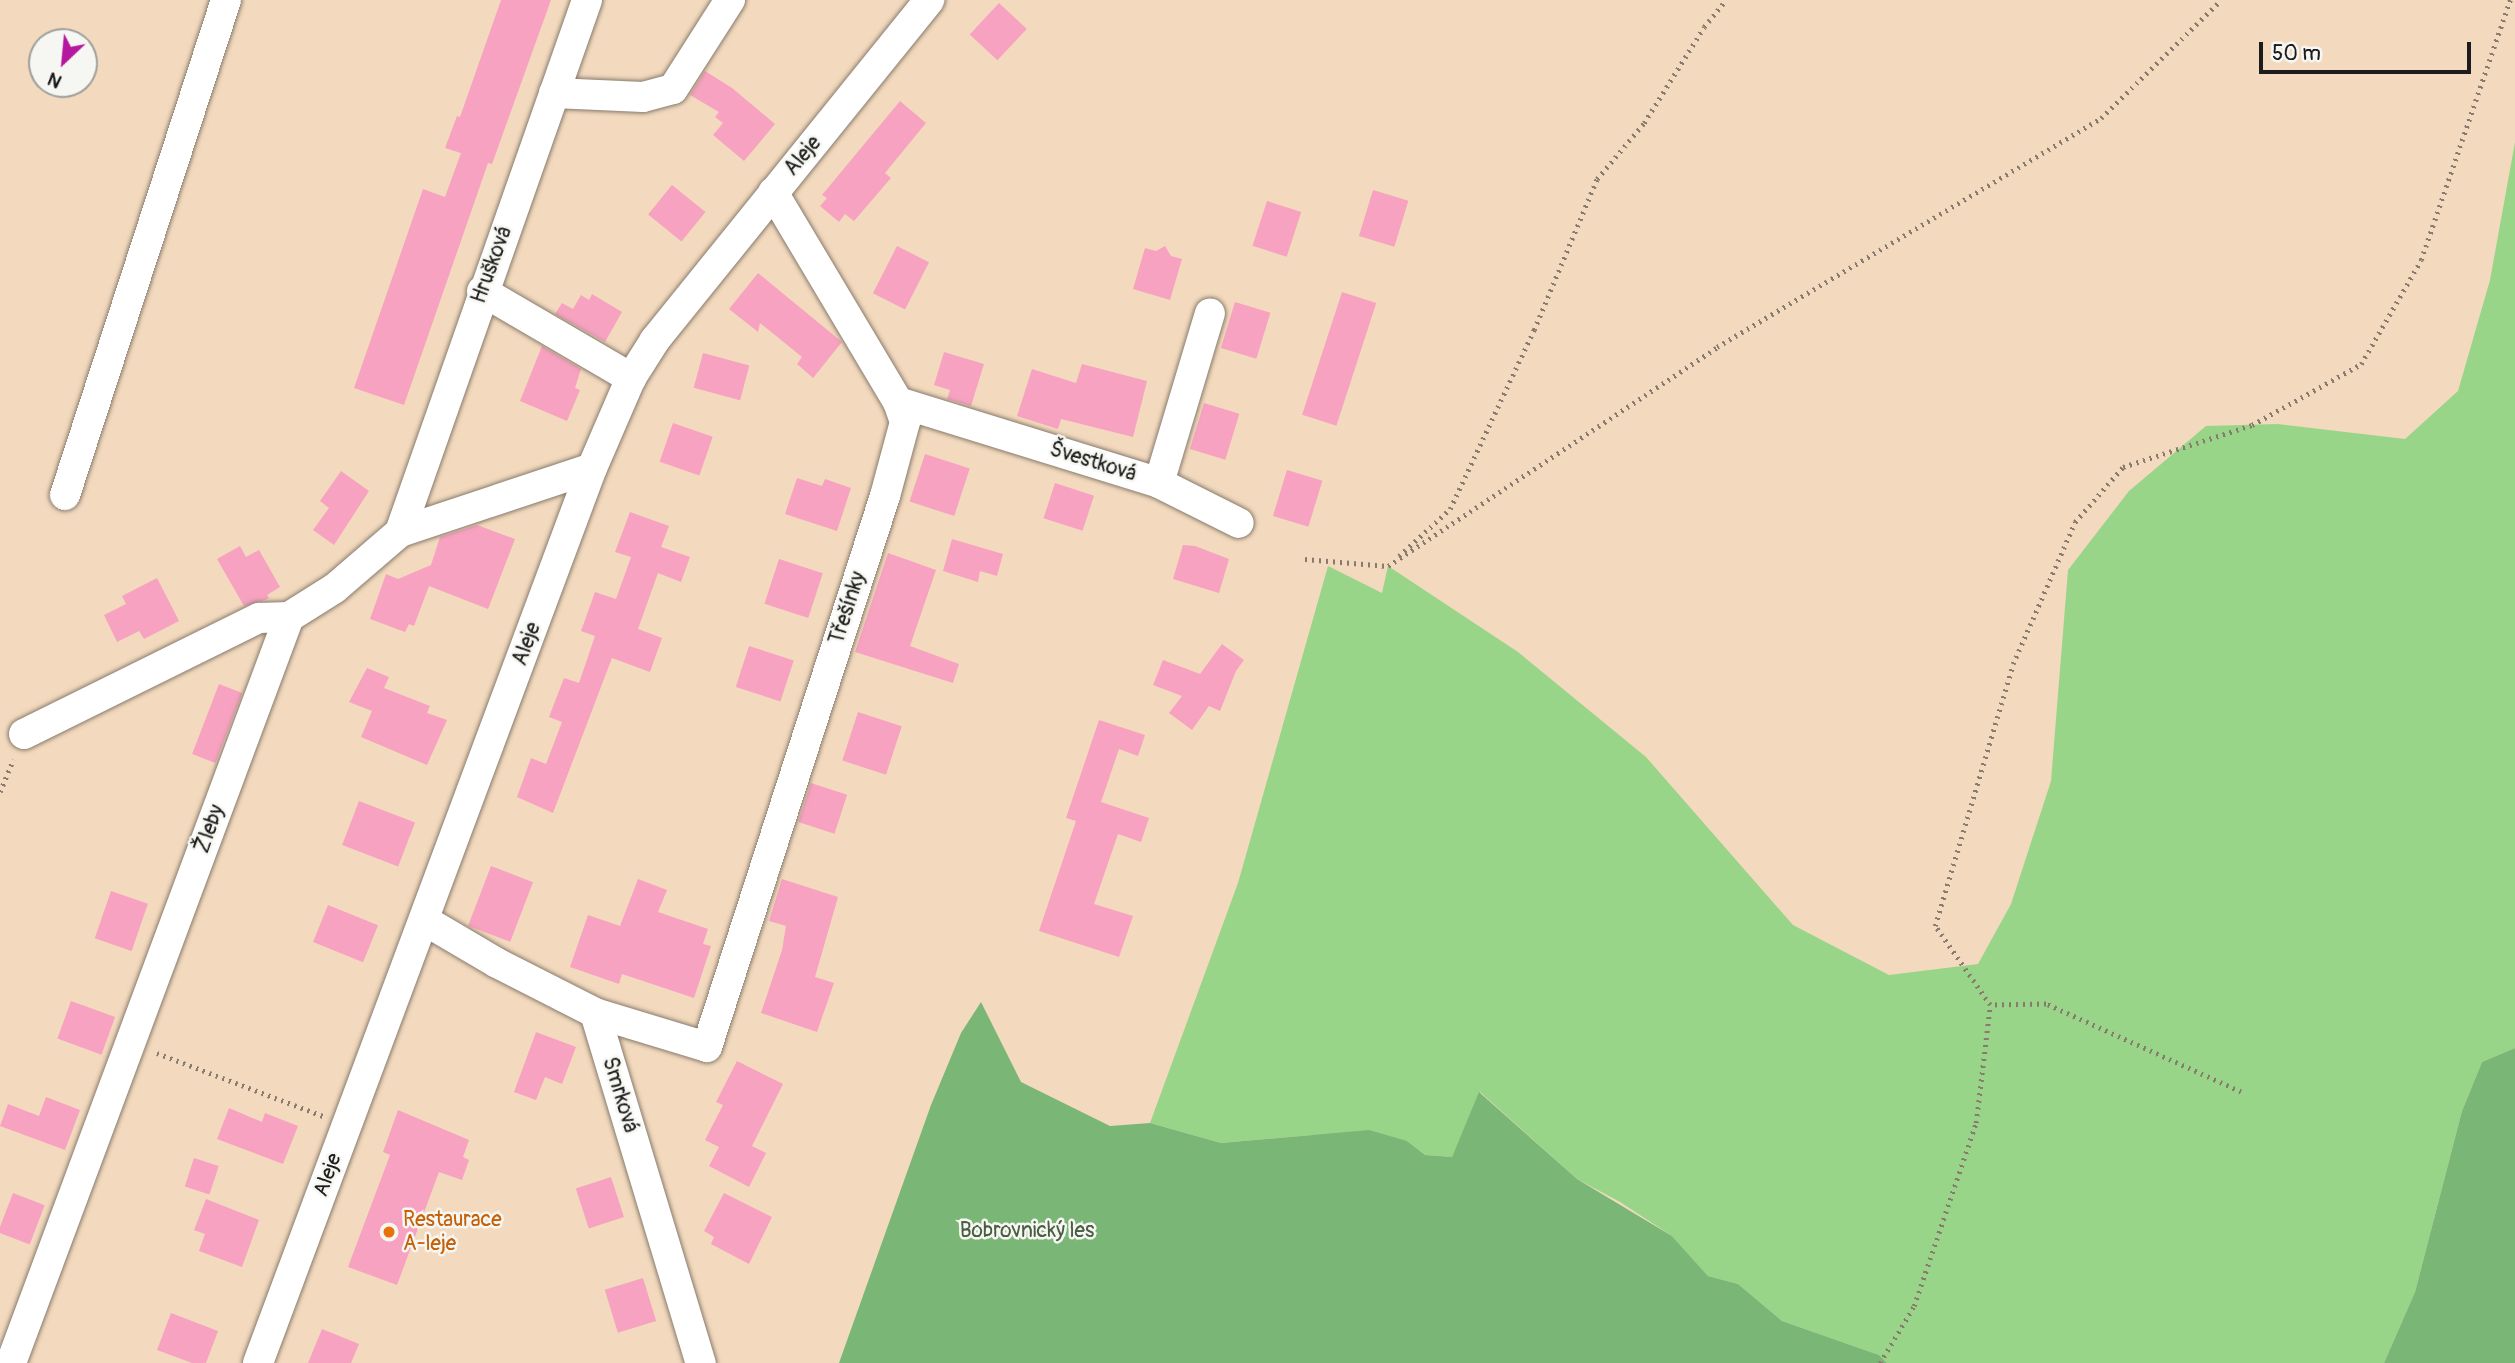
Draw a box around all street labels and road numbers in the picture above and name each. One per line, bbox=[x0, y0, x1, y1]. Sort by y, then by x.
street label: Aleje bbox=[779, 131, 827, 181]
street label: Hrušková bbox=[466, 223, 518, 307]
street label: Švestková bbox=[1047, 437, 1139, 487]
street label: Třešínky bbox=[824, 568, 872, 648]
street label: Aleje bbox=[508, 619, 546, 669]
street label: Žleby bbox=[190, 801, 230, 857]
street label: Smrková bbox=[597, 1054, 643, 1136]
street label: Aleje bbox=[309, 1150, 347, 1200]

